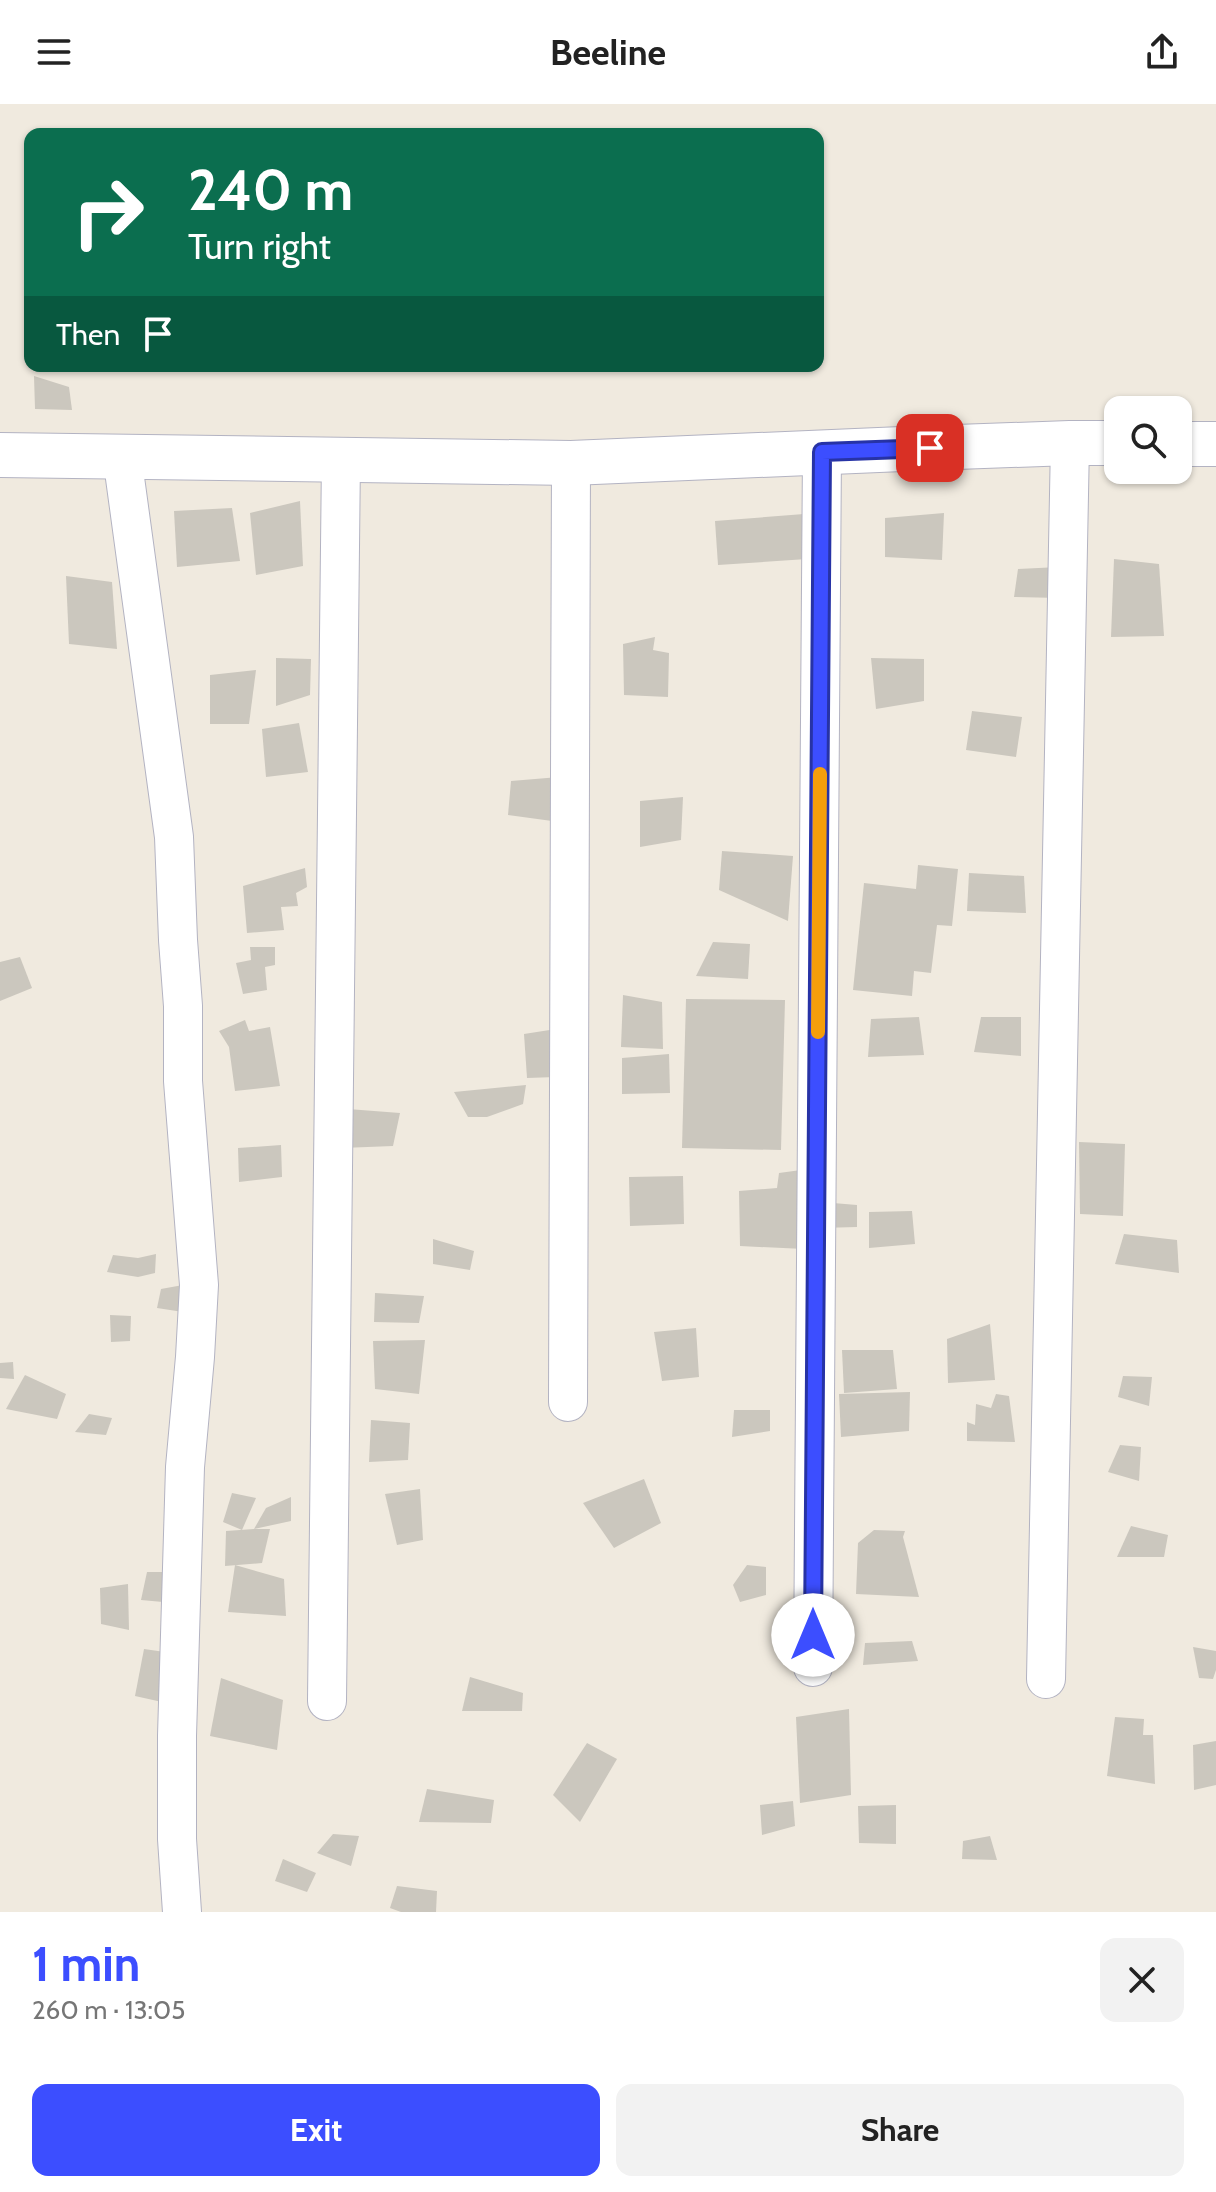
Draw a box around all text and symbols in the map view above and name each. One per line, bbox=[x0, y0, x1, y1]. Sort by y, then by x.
icon: menu bbox=[32, 30, 76, 74]
text: Beeline bbox=[550, 30, 666, 74]
icon: share bbox=[1140, 30, 1184, 74]
text: 240 m bbox=[188, 156, 353, 224]
icon: right bbox=[56, 160, 160, 264]
text: Turn right bbox=[188, 224, 331, 268]
icon: arrive bbox=[136, 312, 180, 356]
text: Then bbox=[56, 316, 120, 353]
map controls bbox=[1104, 396, 1192, 484]
button: search bbox=[1104, 396, 1192, 484]
pin bbox=[896, 414, 964, 482]
icon: arrive bbox=[908, 426, 952, 470]
position arrow bbox=[771, 1593, 855, 1677]
text: 1 min bbox=[32, 1935, 140, 1993]
button: close bbox=[1100, 1938, 1184, 2022]
text: 260 m · 13:05 bbox=[32, 1994, 185, 2026]
button: Exit bbox=[32, 2084, 600, 2176]
button: Share bbox=[616, 2084, 1184, 2176]

